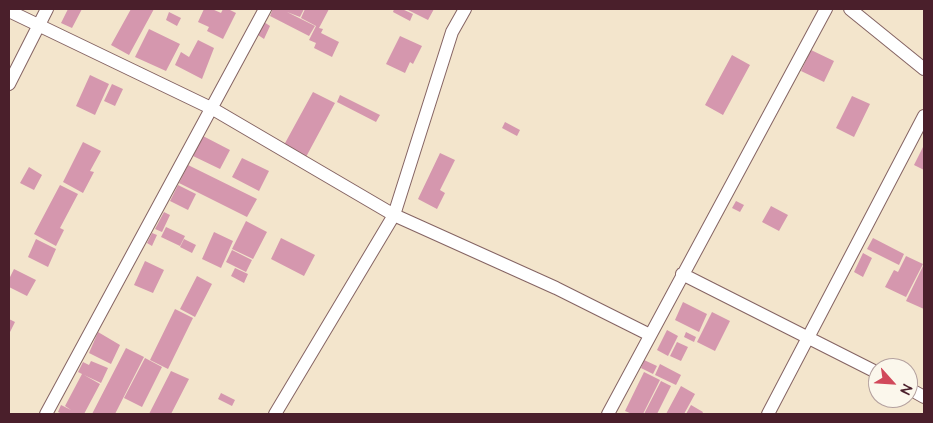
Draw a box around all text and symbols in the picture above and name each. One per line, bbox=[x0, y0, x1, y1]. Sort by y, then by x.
north arrow bbox=[868, 358, 918, 408]
text: N bbox=[895, 381, 916, 397]

